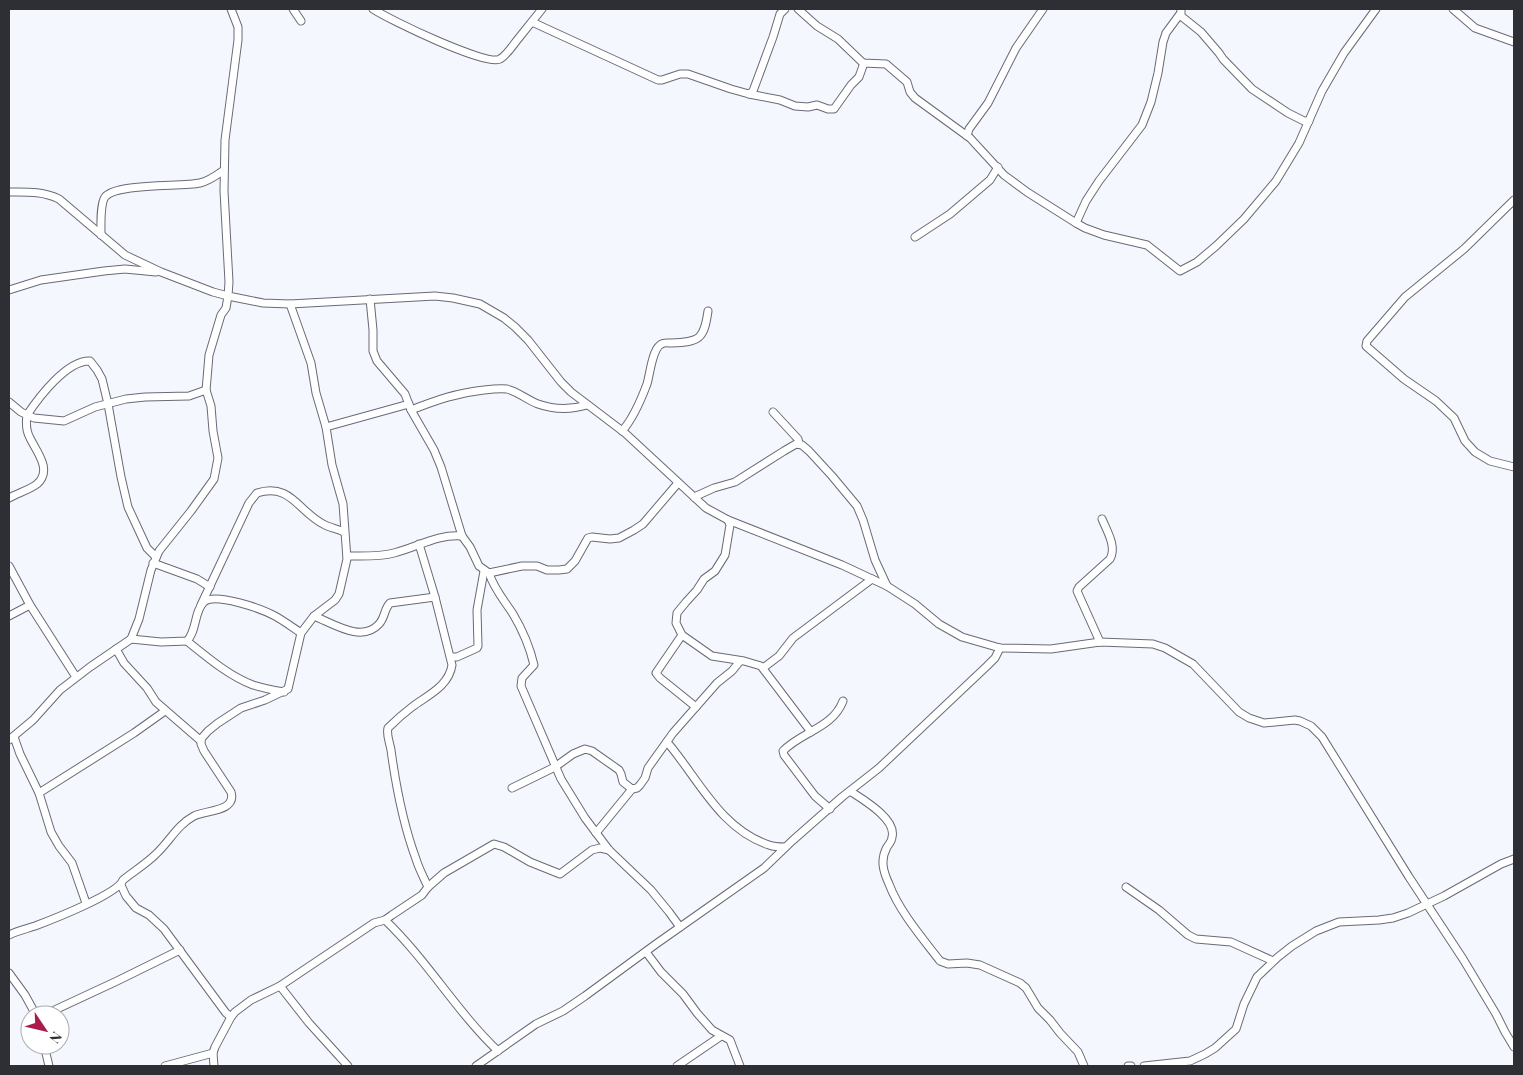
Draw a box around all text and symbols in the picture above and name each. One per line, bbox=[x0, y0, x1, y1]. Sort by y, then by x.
north arrow bbox=[20, 1005, 70, 1055]
text: N bbox=[45, 1028, 67, 1047]

